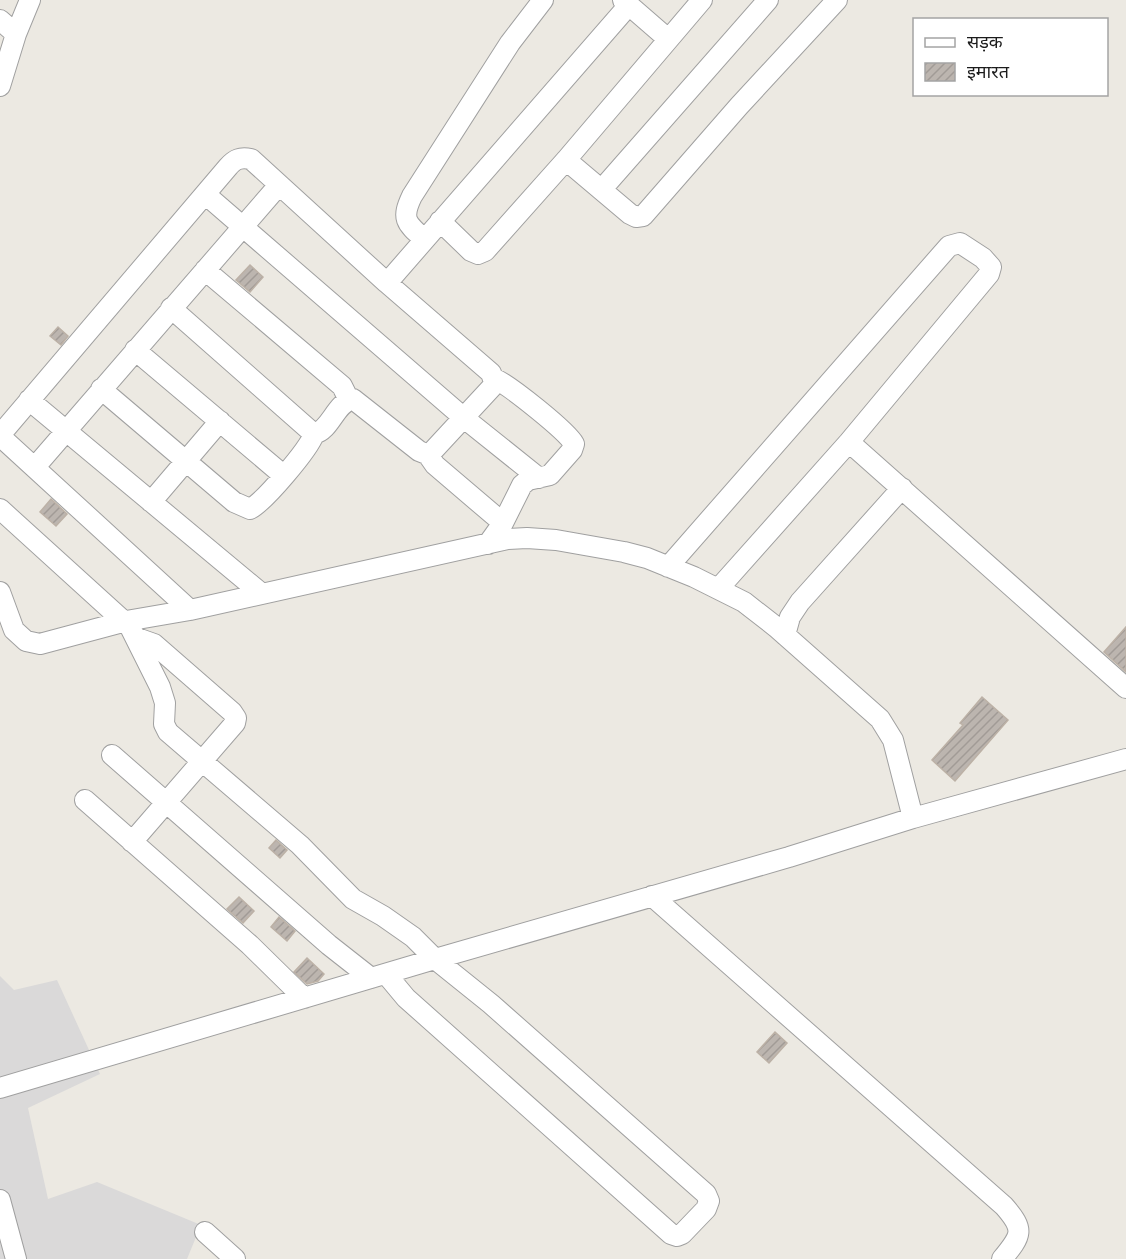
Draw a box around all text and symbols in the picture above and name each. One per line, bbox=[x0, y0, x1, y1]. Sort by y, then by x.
legend bbox=[913, 18, 1108, 96]
text: सड़क bbox=[967, 30, 1004, 52]
text: इमारत bbox=[967, 60, 1010, 82]

